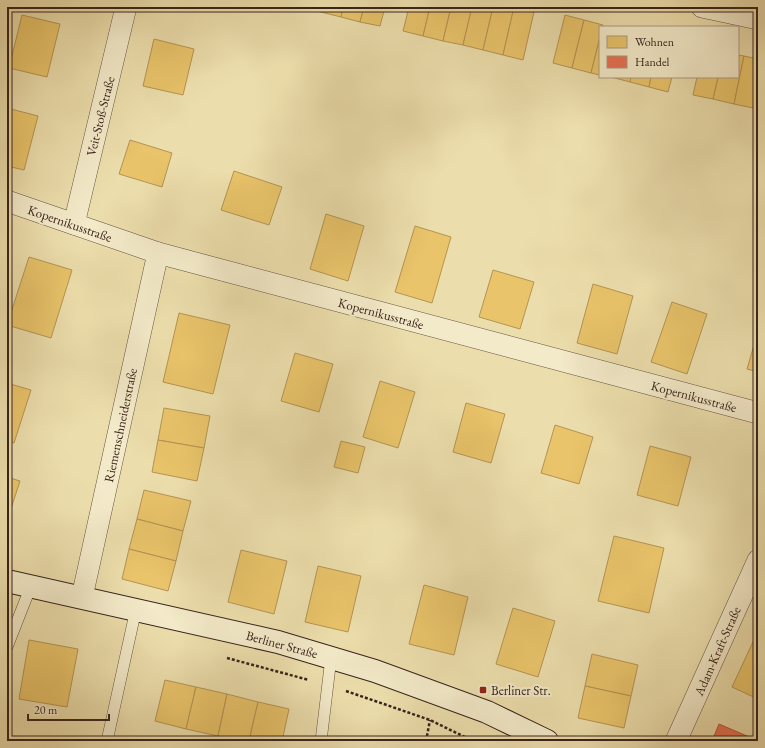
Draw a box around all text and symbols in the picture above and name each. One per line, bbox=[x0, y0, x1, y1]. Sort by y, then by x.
legend bbox=[599, 26, 739, 78]
text: Wohnen bbox=[635, 34, 675, 50]
text: Handel bbox=[635, 54, 670, 70]
street label: Veit-Stoß-Straße bbox=[82, 75, 119, 158]
street label: Kopernikusstraße bbox=[25, 201, 114, 246]
street label: Kopernikusstraße bbox=[336, 294, 426, 333]
street label: Riemenschneiderstraße bbox=[100, 366, 141, 484]
street label: Kopernikusstraße bbox=[649, 377, 739, 416]
street label: Adam-Kraft-Straße bbox=[690, 604, 745, 699]
street label: Berliner Straße bbox=[244, 627, 320, 662]
place label: Berliner Str. bbox=[491, 682, 551, 699]
marker: Berliner Str. bbox=[478, 685, 488, 695]
scale bar bbox=[28, 696, 109, 722]
text: 20 m bbox=[34, 702, 58, 718]

